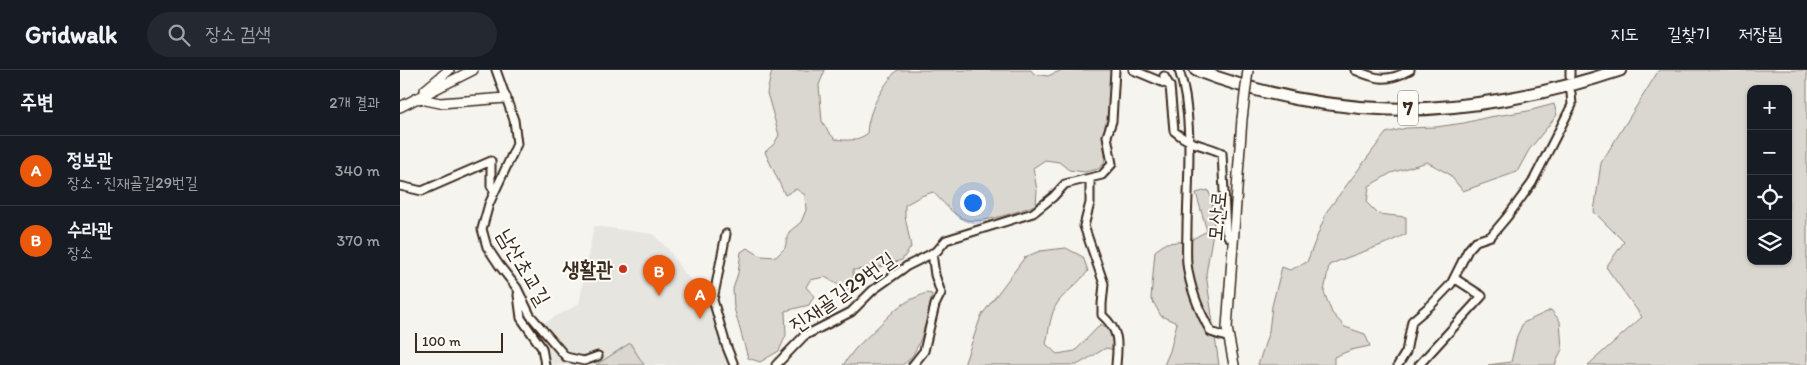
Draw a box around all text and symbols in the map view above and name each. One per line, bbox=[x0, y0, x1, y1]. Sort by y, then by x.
search box bbox=[147, 12, 497, 57]
text: Gridwalk bbox=[25, 20, 117, 49]
icon: search bbox=[165, 21, 193, 49]
text: 장소 검색 bbox=[205, 22, 271, 45]
text: 지도 bbox=[1610, 23, 1639, 45]
text: 길찾기 bbox=[1667, 23, 1711, 45]
text: 저장됨 bbox=[1739, 23, 1782, 45]
map controls bbox=[1747, 85, 1792, 265]
button: + bbox=[1747, 85, 1792, 130]
text: 주변 bbox=[20, 89, 54, 114]
road number: 7 bbox=[1398, 90, 1418, 126]
text: 2개 결과 bbox=[329, 93, 380, 112]
button: − bbox=[1747, 130, 1792, 175]
text: 정보관 bbox=[67, 148, 113, 171]
text: A bbox=[31, 161, 41, 180]
text: 340 m bbox=[335, 161, 380, 180]
text: 장소 · 진재골길29번길 bbox=[67, 173, 198, 192]
button: locate bbox=[1747, 175, 1792, 220]
your location bbox=[960, 190, 986, 216]
street label: 모산로 bbox=[1202, 190, 1231, 242]
text: 수라관 bbox=[67, 218, 113, 241]
button: layers bbox=[1747, 220, 1792, 265]
street label: 남산초교길 bbox=[492, 224, 556, 310]
text: B bbox=[31, 231, 41, 250]
text: 370 m bbox=[336, 231, 380, 250]
text: 장소 bbox=[67, 243, 93, 262]
street label: 진재골길29번길 bbox=[784, 246, 900, 337]
pin: B bbox=[643, 255, 675, 296]
place label: 생활관 bbox=[561, 256, 613, 281]
marker: 생활관 bbox=[617, 263, 629, 275]
pin: A bbox=[684, 278, 716, 319]
scale bar bbox=[415, 330, 502, 353]
text: 100 m bbox=[422, 333, 461, 350]

